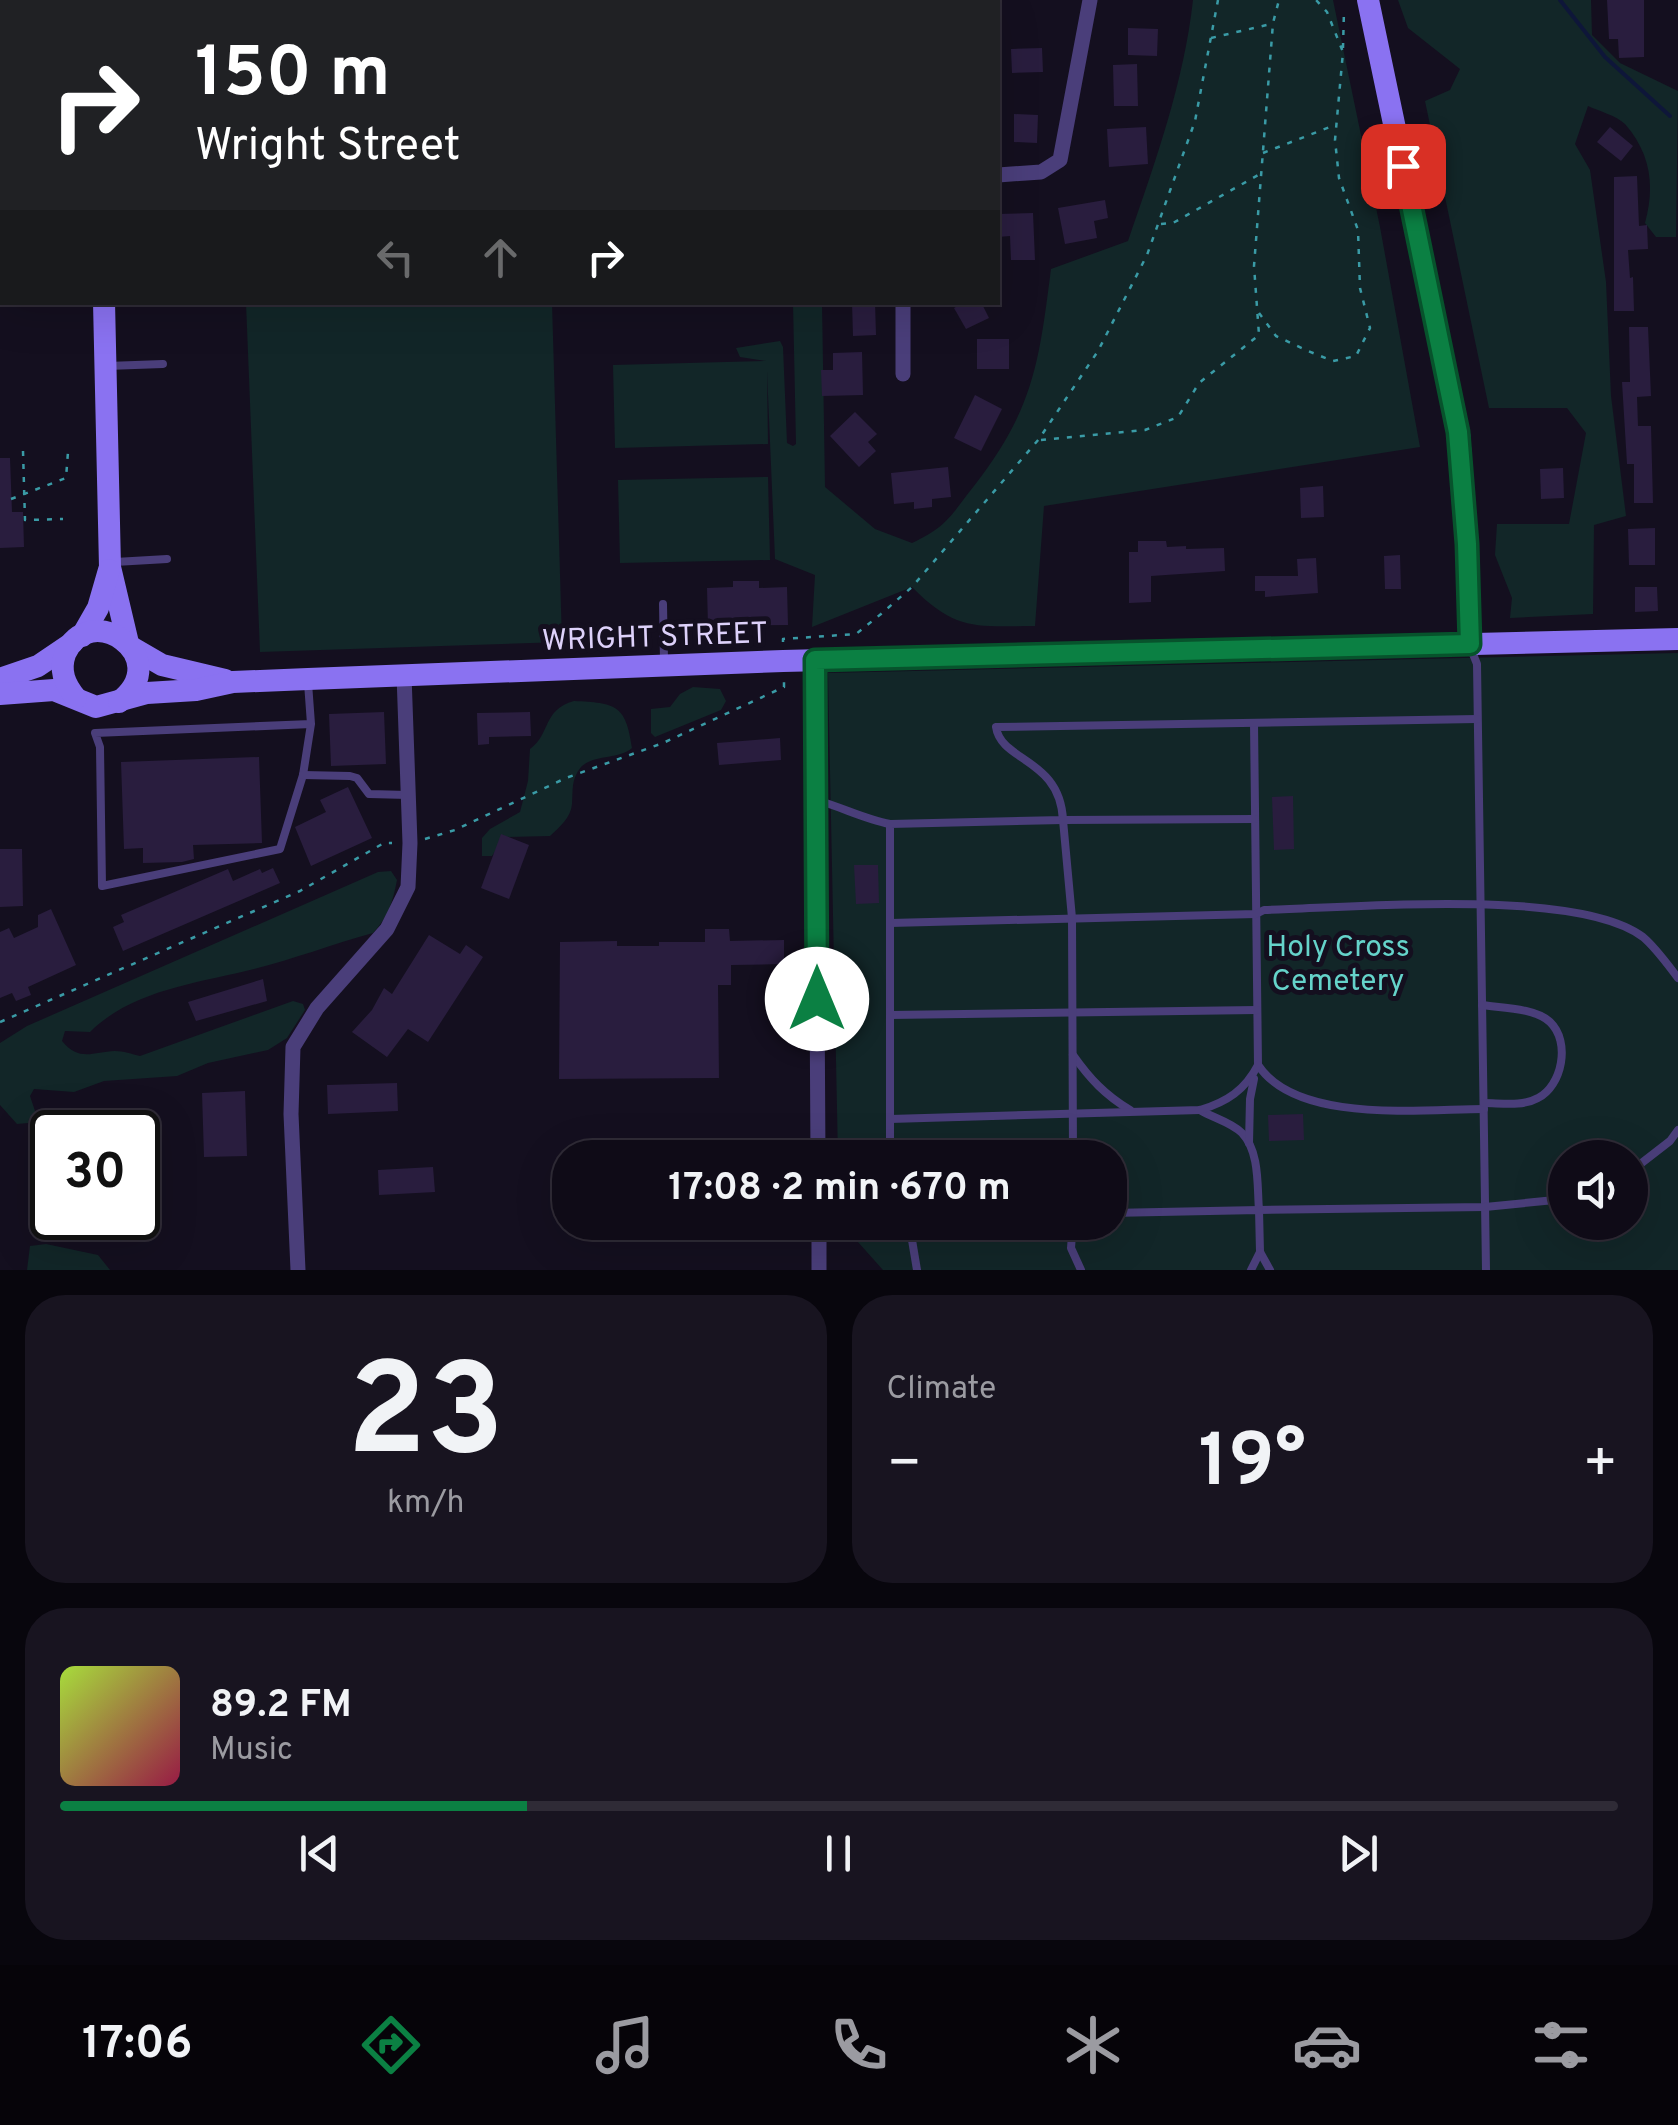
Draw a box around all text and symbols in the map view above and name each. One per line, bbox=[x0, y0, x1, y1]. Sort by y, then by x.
text: 150 m bbox=[195, 32, 390, 121]
icon: right bbox=[30, 40, 160, 170]
text: Wright Street bbox=[195, 119, 461, 176]
pin bbox=[1361, 124, 1446, 209]
icon: arrive bbox=[1376, 139, 1431, 194]
icon: left bbox=[368, 230, 423, 285]
icon: ahead bbox=[473, 230, 528, 285]
icon: right bbox=[578, 230, 633, 285]
street label: WRIGHT STREET bbox=[541, 616, 769, 661]
park label: Holy Cross Cemetery bbox=[1266, 930, 1410, 1001]
position arrow bbox=[765, 947, 869, 1051]
speed limit sign: 30 bbox=[30, 1110, 160, 1240]
map controls bbox=[1548, 1140, 1648, 1240]
button: sound bbox=[1548, 1140, 1648, 1240]
text: 17:08 · 2 min · 670 m bbox=[668, 1165, 1011, 1214]
text: 23 bbox=[347, 1336, 504, 1501]
text: Climate bbox=[887, 1370, 996, 1410]
text: 19° bbox=[1199, 1418, 1306, 1513]
text: − bbox=[887, 1431, 922, 1501]
text: + bbox=[1583, 1431, 1618, 1501]
text: km/h bbox=[387, 1484, 465, 1524]
text: 89.2 FM bbox=[210, 1682, 352, 1731]
text: Music bbox=[210, 1731, 293, 1771]
icon: previous bbox=[292, 1826, 347, 1881]
icon: pause bbox=[811, 1826, 866, 1881]
icon: next bbox=[1331, 1826, 1386, 1881]
icon: directions bbox=[356, 2010, 426, 2080]
icon: music bbox=[590, 2010, 660, 2080]
icon: phone bbox=[824, 2010, 894, 2080]
icon: climate bbox=[1058, 2010, 1128, 2080]
icon: car bbox=[1292, 2010, 1362, 2080]
icon: filters bbox=[1526, 2010, 1596, 2080]
text: 17:06 bbox=[82, 2017, 192, 2074]

